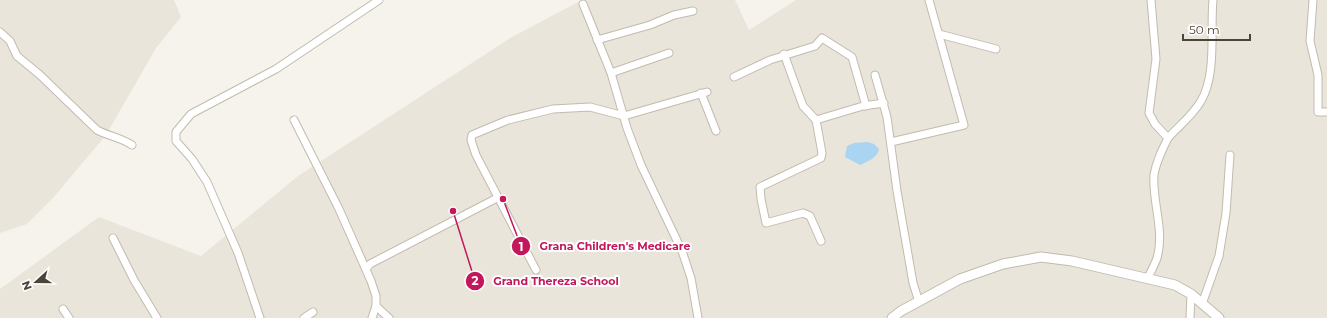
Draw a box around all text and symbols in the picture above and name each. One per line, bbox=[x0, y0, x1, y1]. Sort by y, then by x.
scale bar bbox=[1183, 16, 1250, 42]
text: 50 m bbox=[1189, 22, 1220, 37]
callout: Grana Children's Medicare bbox=[511, 235, 698, 258]
text: 1 bbox=[519, 239, 523, 254]
text: Grana Children's Medicare bbox=[540, 239, 690, 253]
north arrow bbox=[16, 262, 56, 302]
callout: Grand Thereza School bbox=[465, 270, 627, 293]
text: 2 bbox=[471, 273, 479, 288]
text: Grand Thereza School bbox=[493, 274, 619, 288]
text: N bbox=[19, 279, 35, 292]

